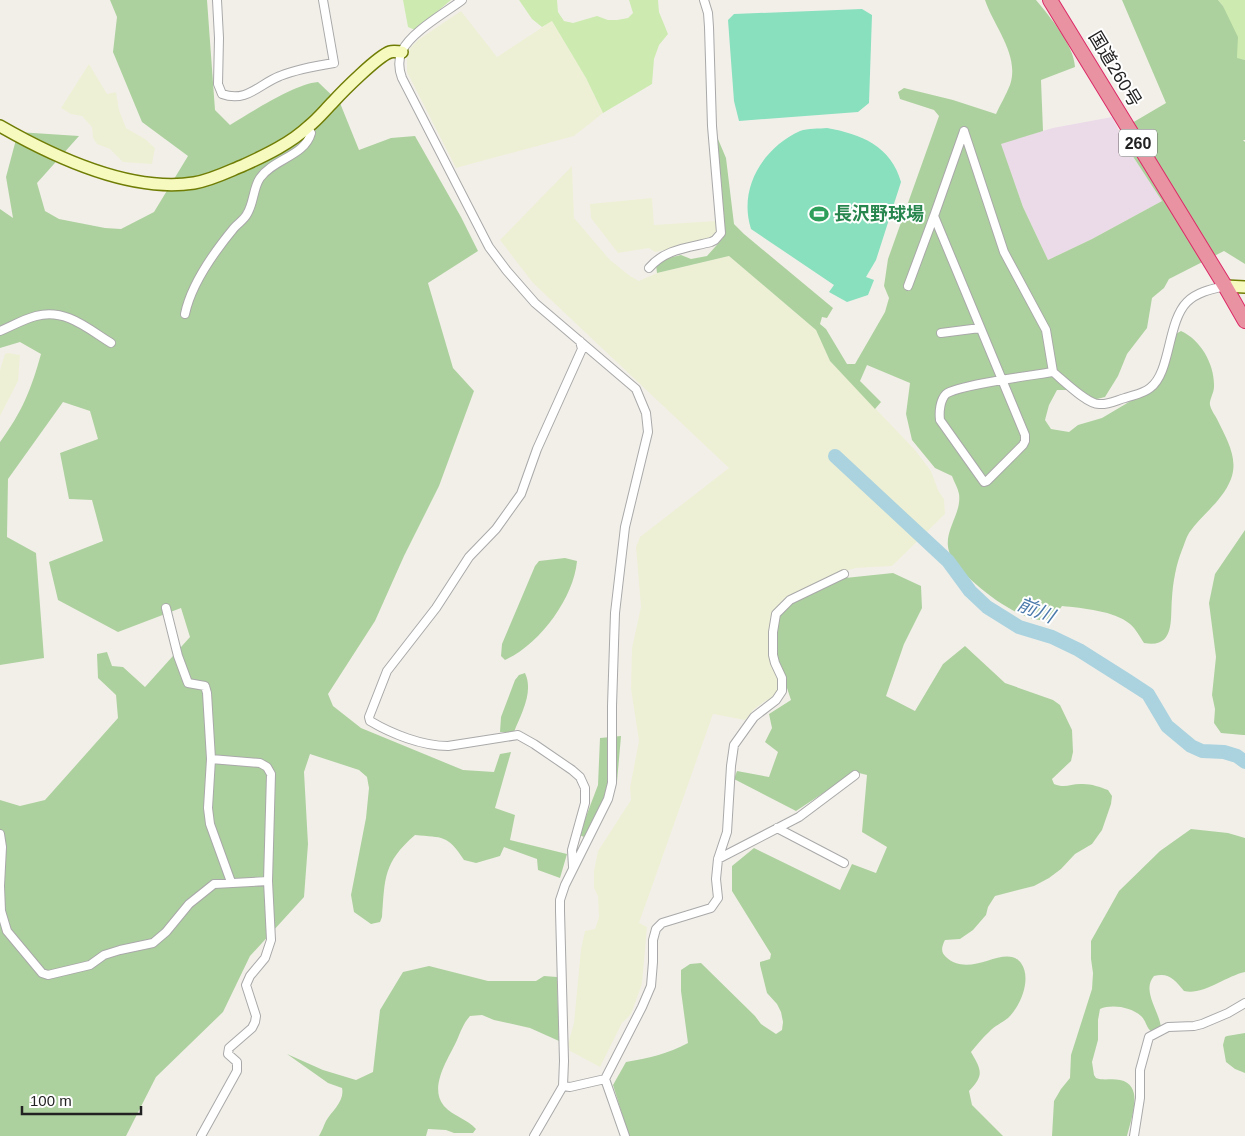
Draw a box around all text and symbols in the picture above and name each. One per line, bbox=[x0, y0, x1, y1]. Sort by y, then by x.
street label: 国道260号 bbox=[1085, 28, 1145, 110]
road number: 260 bbox=[1119, 130, 1157, 156]
sports icon: 長沢野球場 bbox=[808, 203, 830, 225]
place label: 長沢野球場 bbox=[834, 204, 924, 224]
water label: 前川 bbox=[1014, 593, 1059, 628]
scale bar bbox=[22, 1084, 141, 1116]
text: 100 m bbox=[30, 1092, 72, 1109]

